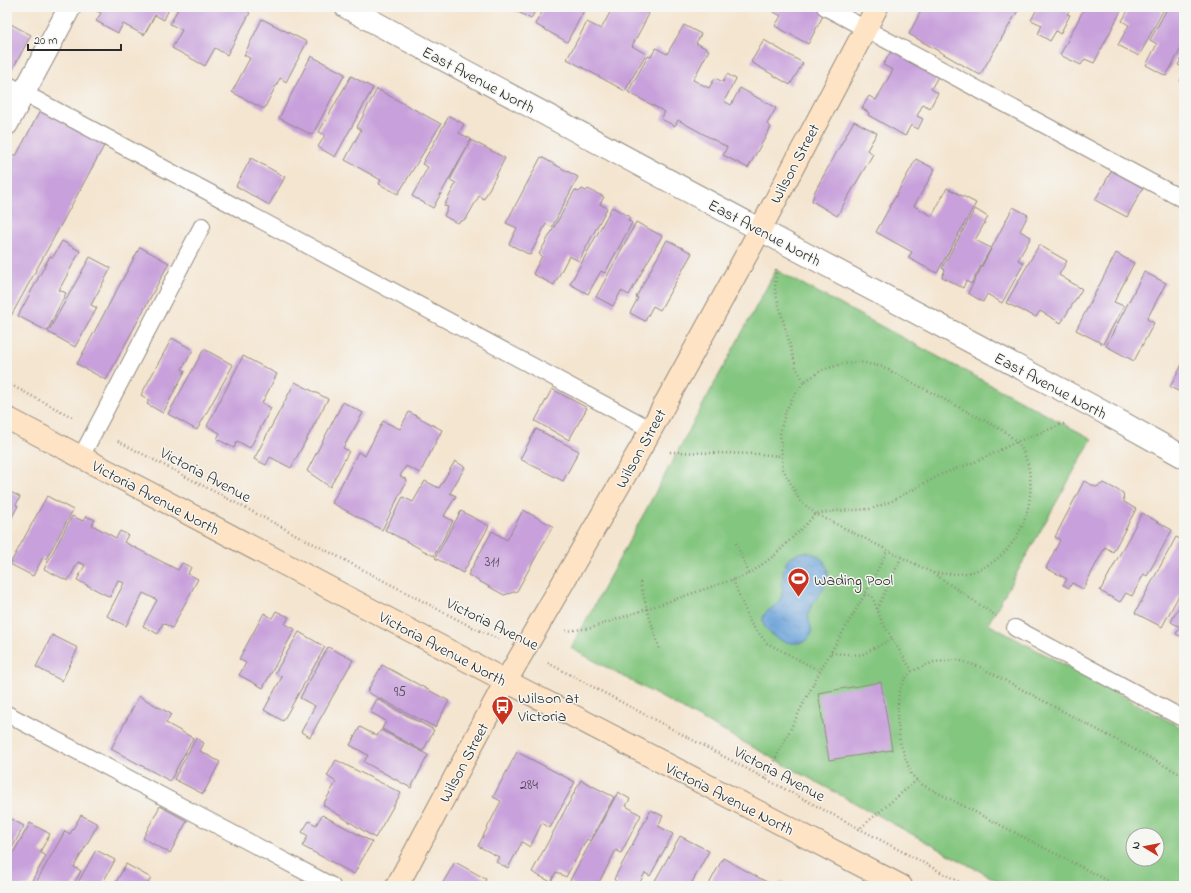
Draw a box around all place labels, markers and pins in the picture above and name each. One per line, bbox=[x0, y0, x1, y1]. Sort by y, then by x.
sports icon: Wading Pool bbox=[785, 566, 811, 599]
place label: Wading Pool bbox=[814, 569, 893, 593]
place label: Wilson at Victoria bbox=[517, 687, 580, 729]
bus stop icon: Wilson at Victoria bbox=[490, 693, 516, 726]

